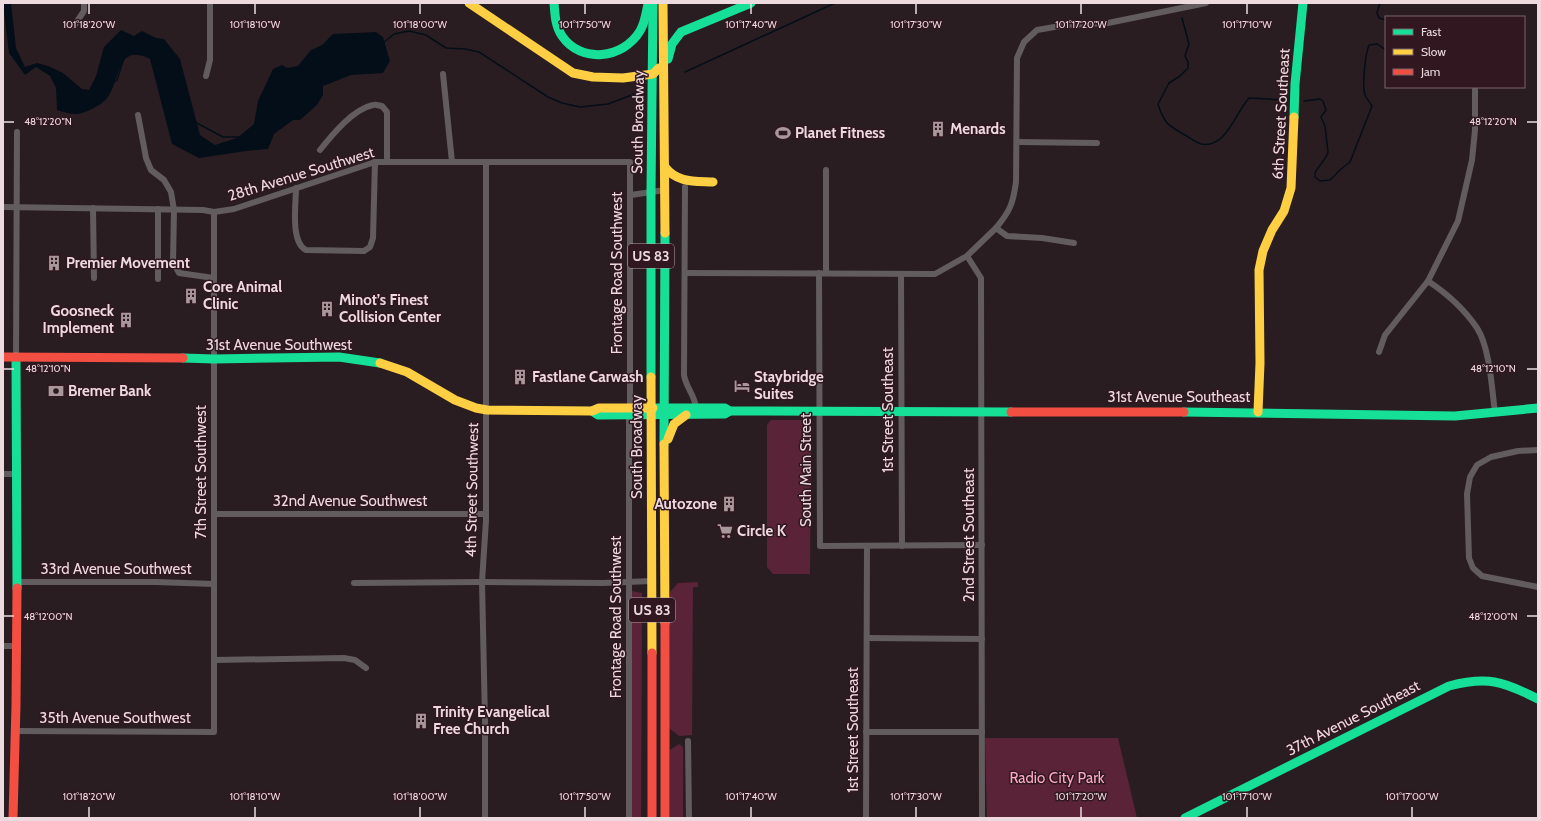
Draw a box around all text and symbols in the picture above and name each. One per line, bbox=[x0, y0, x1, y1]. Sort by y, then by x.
legend bbox=[1385, 16, 1525, 88]
text: 101°18'20"W bbox=[63, 18, 116, 31]
text: 101°18'10"W bbox=[230, 18, 281, 31]
text: 101°18'00"W bbox=[393, 18, 448, 31]
text: 101°17'50"W bbox=[559, 18, 611, 31]
text: 101°17'40"W bbox=[725, 18, 777, 31]
text: 101°17'30"W bbox=[890, 18, 942, 31]
text: 101°17'20"W bbox=[1055, 18, 1107, 31]
text: 101°17'10"W bbox=[1222, 18, 1272, 31]
text: Fast bbox=[1421, 24, 1441, 39]
text: Slow bbox=[1421, 44, 1446, 59]
street label: 6th Street Southeast bbox=[1269, 48, 1293, 180]
text: Jam bbox=[1420, 64, 1440, 79]
street label: South Broadway bbox=[628, 69, 648, 174]
text: 48°12'20"N bbox=[24, 115, 72, 128]
text: 48°12'20"N bbox=[1469, 115, 1517, 128]
building icon: Menards bbox=[929, 120, 947, 138]
place label: Menards bbox=[950, 120, 1006, 138]
sports icon: Planet Fitness bbox=[774, 124, 792, 142]
place label: Planet Fitness bbox=[795, 124, 885, 142]
street label: 28th Avenue Southwest bbox=[226, 143, 376, 205]
street label: Frontage Road Southwest bbox=[608, 192, 626, 354]
road number: US 83 bbox=[628, 244, 674, 268]
building icon: Premier Movement bbox=[45, 254, 63, 272]
place label: Premier Movement bbox=[66, 254, 190, 272]
place label: Core Animal Clinic bbox=[203, 278, 282, 313]
building icon: Core Animal Clinic bbox=[182, 287, 200, 305]
place label: Minot’s Finest Collision Center bbox=[339, 291, 441, 326]
building icon: Minot’s Finest Collision Center bbox=[318, 300, 336, 318]
place label: Goosneck Implement bbox=[43, 302, 115, 337]
building icon: Goosneck Implement bbox=[117, 311, 135, 329]
street label: 31st Avenue Southwest bbox=[206, 336, 352, 354]
street label: 1st Street Southeast bbox=[879, 347, 897, 473]
text: 48°12'10"N bbox=[25, 362, 71, 375]
text: 48°12'10"N bbox=[1470, 362, 1516, 375]
building icon: Fastlane Carwash bbox=[511, 368, 529, 386]
place label: Fastlane Carwash bbox=[532, 368, 644, 386]
place label: Staybridge Suites bbox=[754, 368, 824, 403]
hotel icon: Staybridge Suites bbox=[733, 377, 751, 395]
bank icon: Bremer Bank bbox=[47, 382, 65, 400]
place label: Bremer Bank bbox=[68, 382, 152, 400]
street label: 31st Avenue Southeast bbox=[1108, 388, 1250, 406]
street label: South Broadway bbox=[628, 395, 646, 499]
street label: 7th Street Southwest bbox=[192, 405, 210, 539]
street label: South Main Street bbox=[797, 413, 815, 527]
street label: 4th Street Southwest bbox=[462, 422, 482, 558]
street label: 2nd Street Southeast bbox=[960, 468, 978, 602]
street label: 32nd Avenue Southwest bbox=[273, 492, 427, 510]
place label: Autozone bbox=[654, 495, 717, 513]
building icon: Autozone bbox=[720, 495, 738, 513]
supermarket icon: Circle K bbox=[716, 522, 734, 540]
place label: Circle K bbox=[737, 522, 787, 540]
street label: Frontage Road Southwest bbox=[607, 536, 625, 698]
street label: 33rd Avenue Southwest bbox=[40, 560, 192, 578]
road number: US 83 bbox=[629, 598, 675, 622]
text: 48°12'00"N bbox=[23, 610, 73, 623]
text: 48°12'00"N bbox=[1468, 610, 1518, 623]
street label: 1st Street Southeast bbox=[844, 667, 862, 793]
street label: 37th Avenue Southeast bbox=[1283, 677, 1423, 759]
place label: Trinity Evangelical Free Church bbox=[433, 703, 550, 738]
street label: 35th Avenue Southwest bbox=[39, 709, 191, 727]
building icon: Trinity Evangelical Free Church bbox=[412, 712, 430, 730]
park label: Radio City Park bbox=[1009, 769, 1105, 787]
text: 101°18'20"W bbox=[63, 790, 116, 803]
text: 101°18'10"W bbox=[230, 790, 281, 803]
text: 101°18'00"W bbox=[393, 790, 448, 803]
text: 101°17'50"W bbox=[559, 790, 611, 803]
text: 101°17'40"W bbox=[725, 790, 777, 803]
text: 101°17'30"W bbox=[890, 790, 942, 803]
text: 101°17'20"W bbox=[1055, 790, 1107, 803]
text: 101°17'10"W bbox=[1222, 790, 1272, 803]
text: 101°17'00"W bbox=[1385, 790, 1439, 803]

